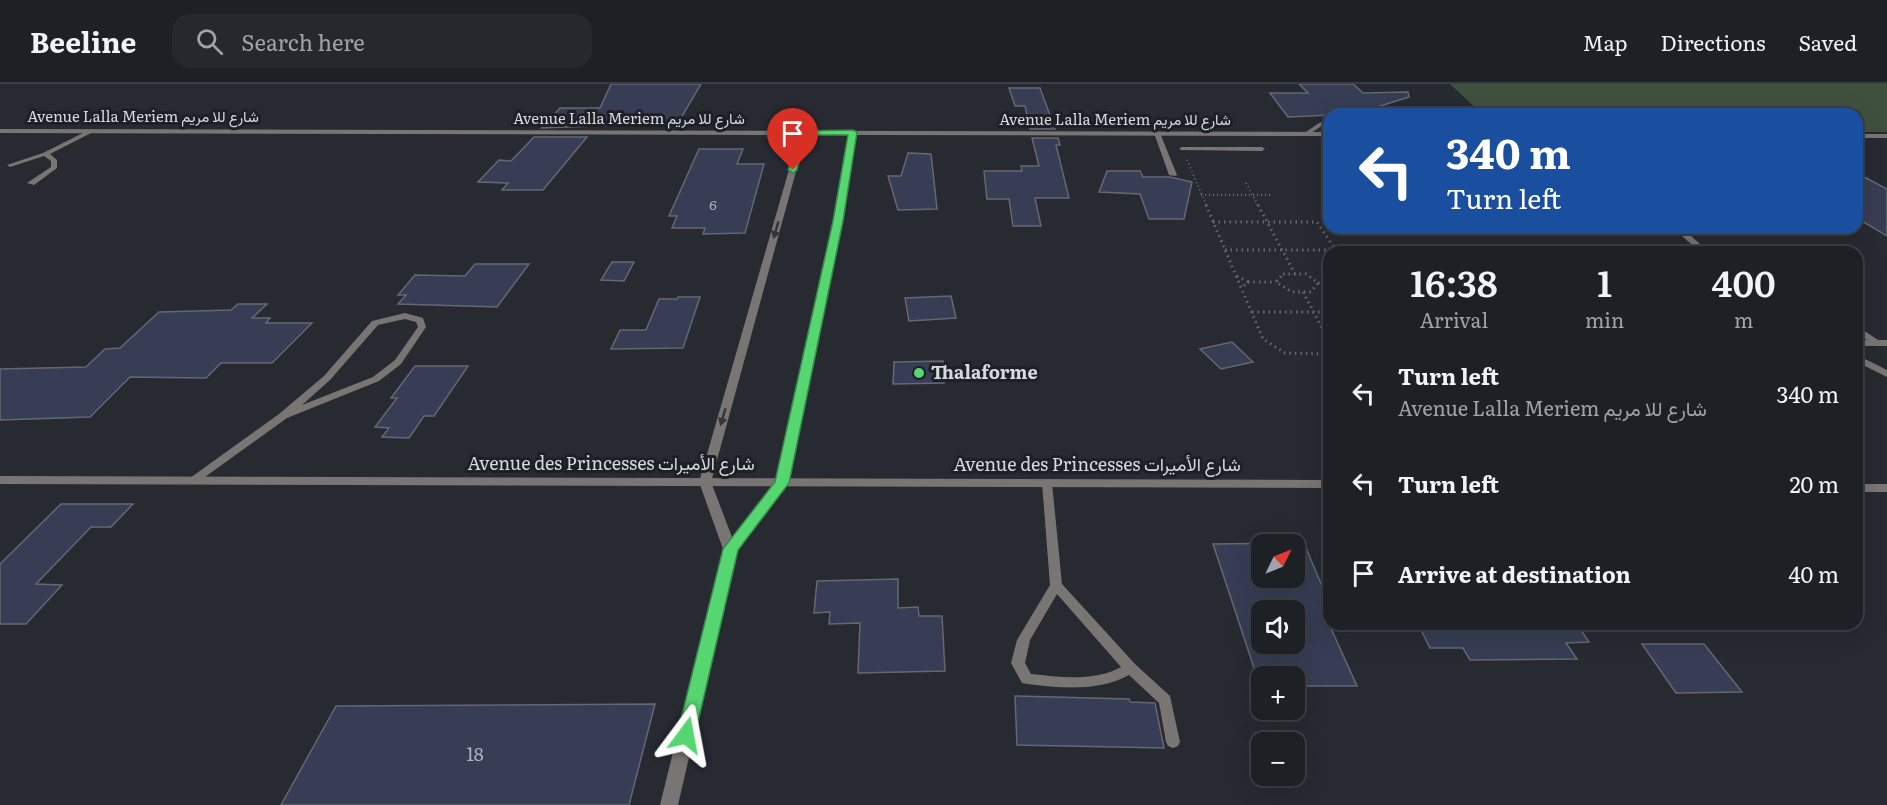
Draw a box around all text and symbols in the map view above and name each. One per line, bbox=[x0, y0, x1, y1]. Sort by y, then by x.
search box bbox=[172, 14, 592, 68]
text: Beeline bbox=[30, 20, 136, 62]
icon: search bbox=[193, 25, 226, 58]
text: Search here bbox=[241, 25, 365, 58]
text: Map bbox=[1583, 26, 1628, 57]
text: Directions bbox=[1661, 26, 1766, 57]
text: Saved bbox=[1799, 26, 1857, 57]
street label: Avenue Lalla Meriem شارع للا مريم bbox=[27, 104, 259, 128]
street label: Avenue Lalla Meriem شارع للا مريم bbox=[513, 106, 745, 130]
street label: Avenue Lalla Meriem شارع للا مريم bbox=[999, 107, 1231, 131]
pin bbox=[767, 108, 818, 170]
icon: arrive bbox=[776, 117, 809, 150]
text: 340 m bbox=[1446, 120, 1571, 182]
icon: left bbox=[1347, 132, 1425, 210]
text: Turn left bbox=[1446, 177, 1561, 217]
house number: 6 bbox=[709, 194, 717, 214]
one-way arrow bbox=[771, 221, 781, 239]
text: 16:38 bbox=[1410, 255, 1498, 308]
text: 1 bbox=[1597, 255, 1612, 308]
text: 400 bbox=[1712, 255, 1776, 308]
text: Arrival bbox=[1420, 304, 1488, 334]
text: min bbox=[1585, 304, 1624, 334]
text: m bbox=[1734, 304, 1753, 334]
place label: Thalaforme bbox=[931, 358, 1038, 385]
text: Turn left bbox=[1398, 359, 1499, 392]
marker: Thalaforme bbox=[912, 366, 926, 380]
icon: left bbox=[1347, 377, 1380, 410]
text: 340 m bbox=[1777, 377, 1839, 410]
text: Avenue Lalla Meriem شارع للا مريم bbox=[1398, 392, 1707, 422]
one-way arrow bbox=[718, 408, 727, 426]
street label: Avenue des Princesses شارع الأميرات bbox=[467, 449, 755, 476]
street label: Avenue des Princesses شارع الأميرات bbox=[953, 450, 1241, 477]
icon: left bbox=[1347, 467, 1380, 500]
text: Turn left bbox=[1398, 467, 1499, 500]
text: 20 m bbox=[1789, 467, 1839, 500]
north arrow bbox=[1251, 534, 1305, 588]
map controls bbox=[1251, 534, 1305, 786]
icon: arrive bbox=[1347, 557, 1380, 590]
text: Arrive at destination bbox=[1398, 557, 1631, 590]
text: 40 m bbox=[1788, 557, 1839, 590]
button: sound bbox=[1251, 600, 1305, 654]
button: + bbox=[1251, 666, 1305, 720]
position arrow bbox=[654, 703, 718, 767]
button: − bbox=[1251, 732, 1305, 786]
house number: 18 bbox=[466, 740, 484, 767]

